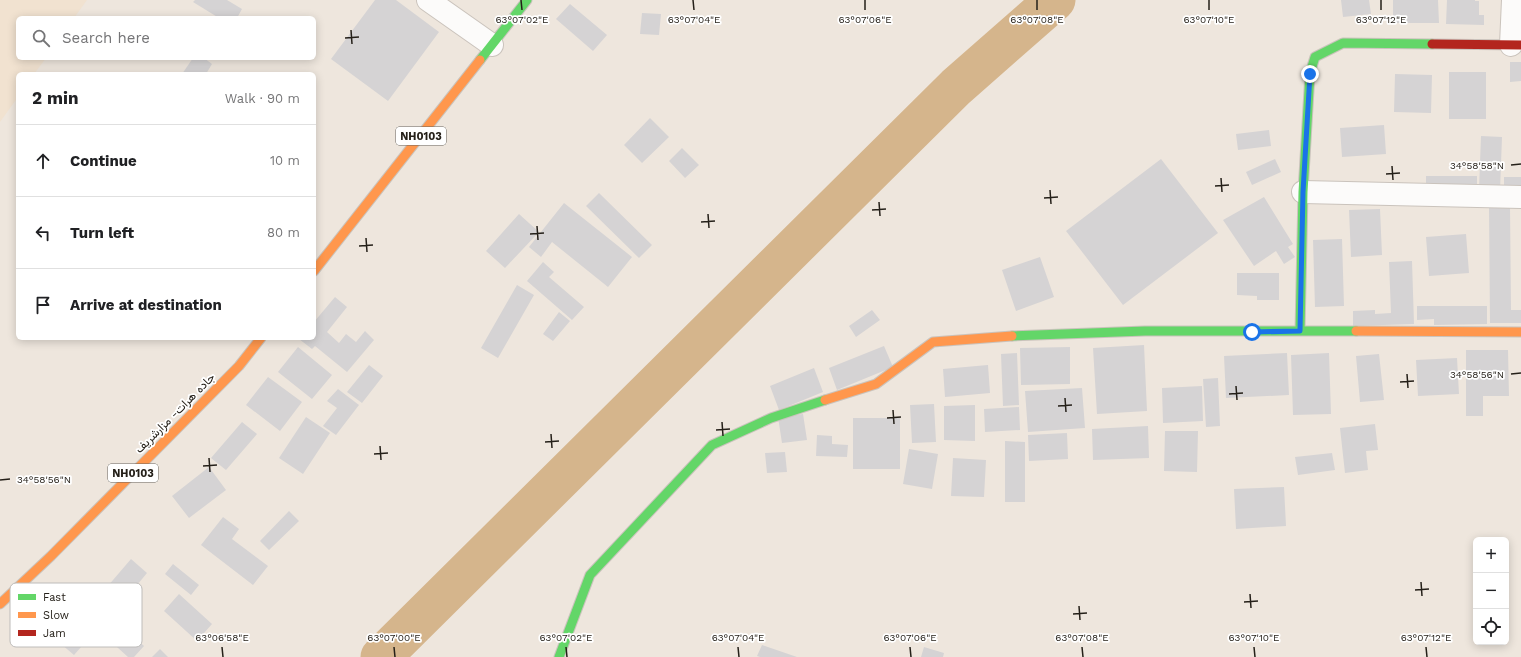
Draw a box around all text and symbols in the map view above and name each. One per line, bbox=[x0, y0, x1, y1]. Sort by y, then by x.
text: 63°07'02"E bbox=[496, 14, 548, 25]
text: 63°07'04"E bbox=[668, 14, 720, 25]
text: 63°07'06"E bbox=[838, 14, 892, 25]
text: 63°07'08"E bbox=[1010, 14, 1064, 25]
text: 63°07'10"E bbox=[1183, 14, 1235, 25]
text: 63°07'12"E bbox=[1356, 14, 1406, 25]
search box bbox=[16, 16, 316, 60]
icon: search bbox=[30, 27, 52, 49]
text: Search here bbox=[62, 29, 150, 47]
route end bbox=[1301, 65, 1319, 83]
text: 2 min bbox=[32, 88, 78, 108]
text: Walk · 90 m bbox=[225, 91, 300, 106]
road number: NH0103 bbox=[396, 127, 446, 145]
icon: ahead bbox=[32, 150, 54, 172]
text: Continue bbox=[70, 152, 137, 170]
text: 10 m bbox=[270, 153, 300, 168]
text: 34°58'58"N bbox=[1450, 160, 1504, 171]
icon: left bbox=[32, 222, 54, 244]
text: Turn left bbox=[70, 224, 134, 242]
text: 80 m bbox=[267, 225, 300, 240]
icon: arrive bbox=[32, 294, 54, 316]
text: Arrive at destination bbox=[70, 296, 222, 314]
route start bbox=[1243, 323, 1261, 341]
text: 34°58'56"N bbox=[1450, 369, 1504, 380]
street label: جاده هرات- مزارشریف bbox=[132, 370, 219, 457]
road number: NH0103 bbox=[108, 464, 158, 482]
text: 34°58'56"N bbox=[17, 474, 71, 485]
map controls bbox=[1473, 537, 1509, 645]
button: + bbox=[1473, 537, 1509, 573]
button: − bbox=[1473, 573, 1509, 609]
legend bbox=[10, 583, 142, 647]
text: Fast bbox=[43, 591, 66, 604]
text: Slow bbox=[43, 609, 69, 622]
button: locate bbox=[1473, 609, 1509, 645]
text: Jam bbox=[43, 627, 66, 640]
text: 63°06'58"E bbox=[195, 632, 249, 643]
text: 63°07'00"E bbox=[367, 632, 421, 643]
text: 63°07'02"E bbox=[540, 632, 592, 643]
text: 63°07'04"E bbox=[712, 632, 764, 643]
text: 63°07'06"E bbox=[883, 632, 937, 643]
text: 63°07'08"E bbox=[1055, 632, 1109, 643]
text: 63°07'10"E bbox=[1228, 632, 1280, 643]
text: 63°07'12"E bbox=[1401, 632, 1451, 643]

